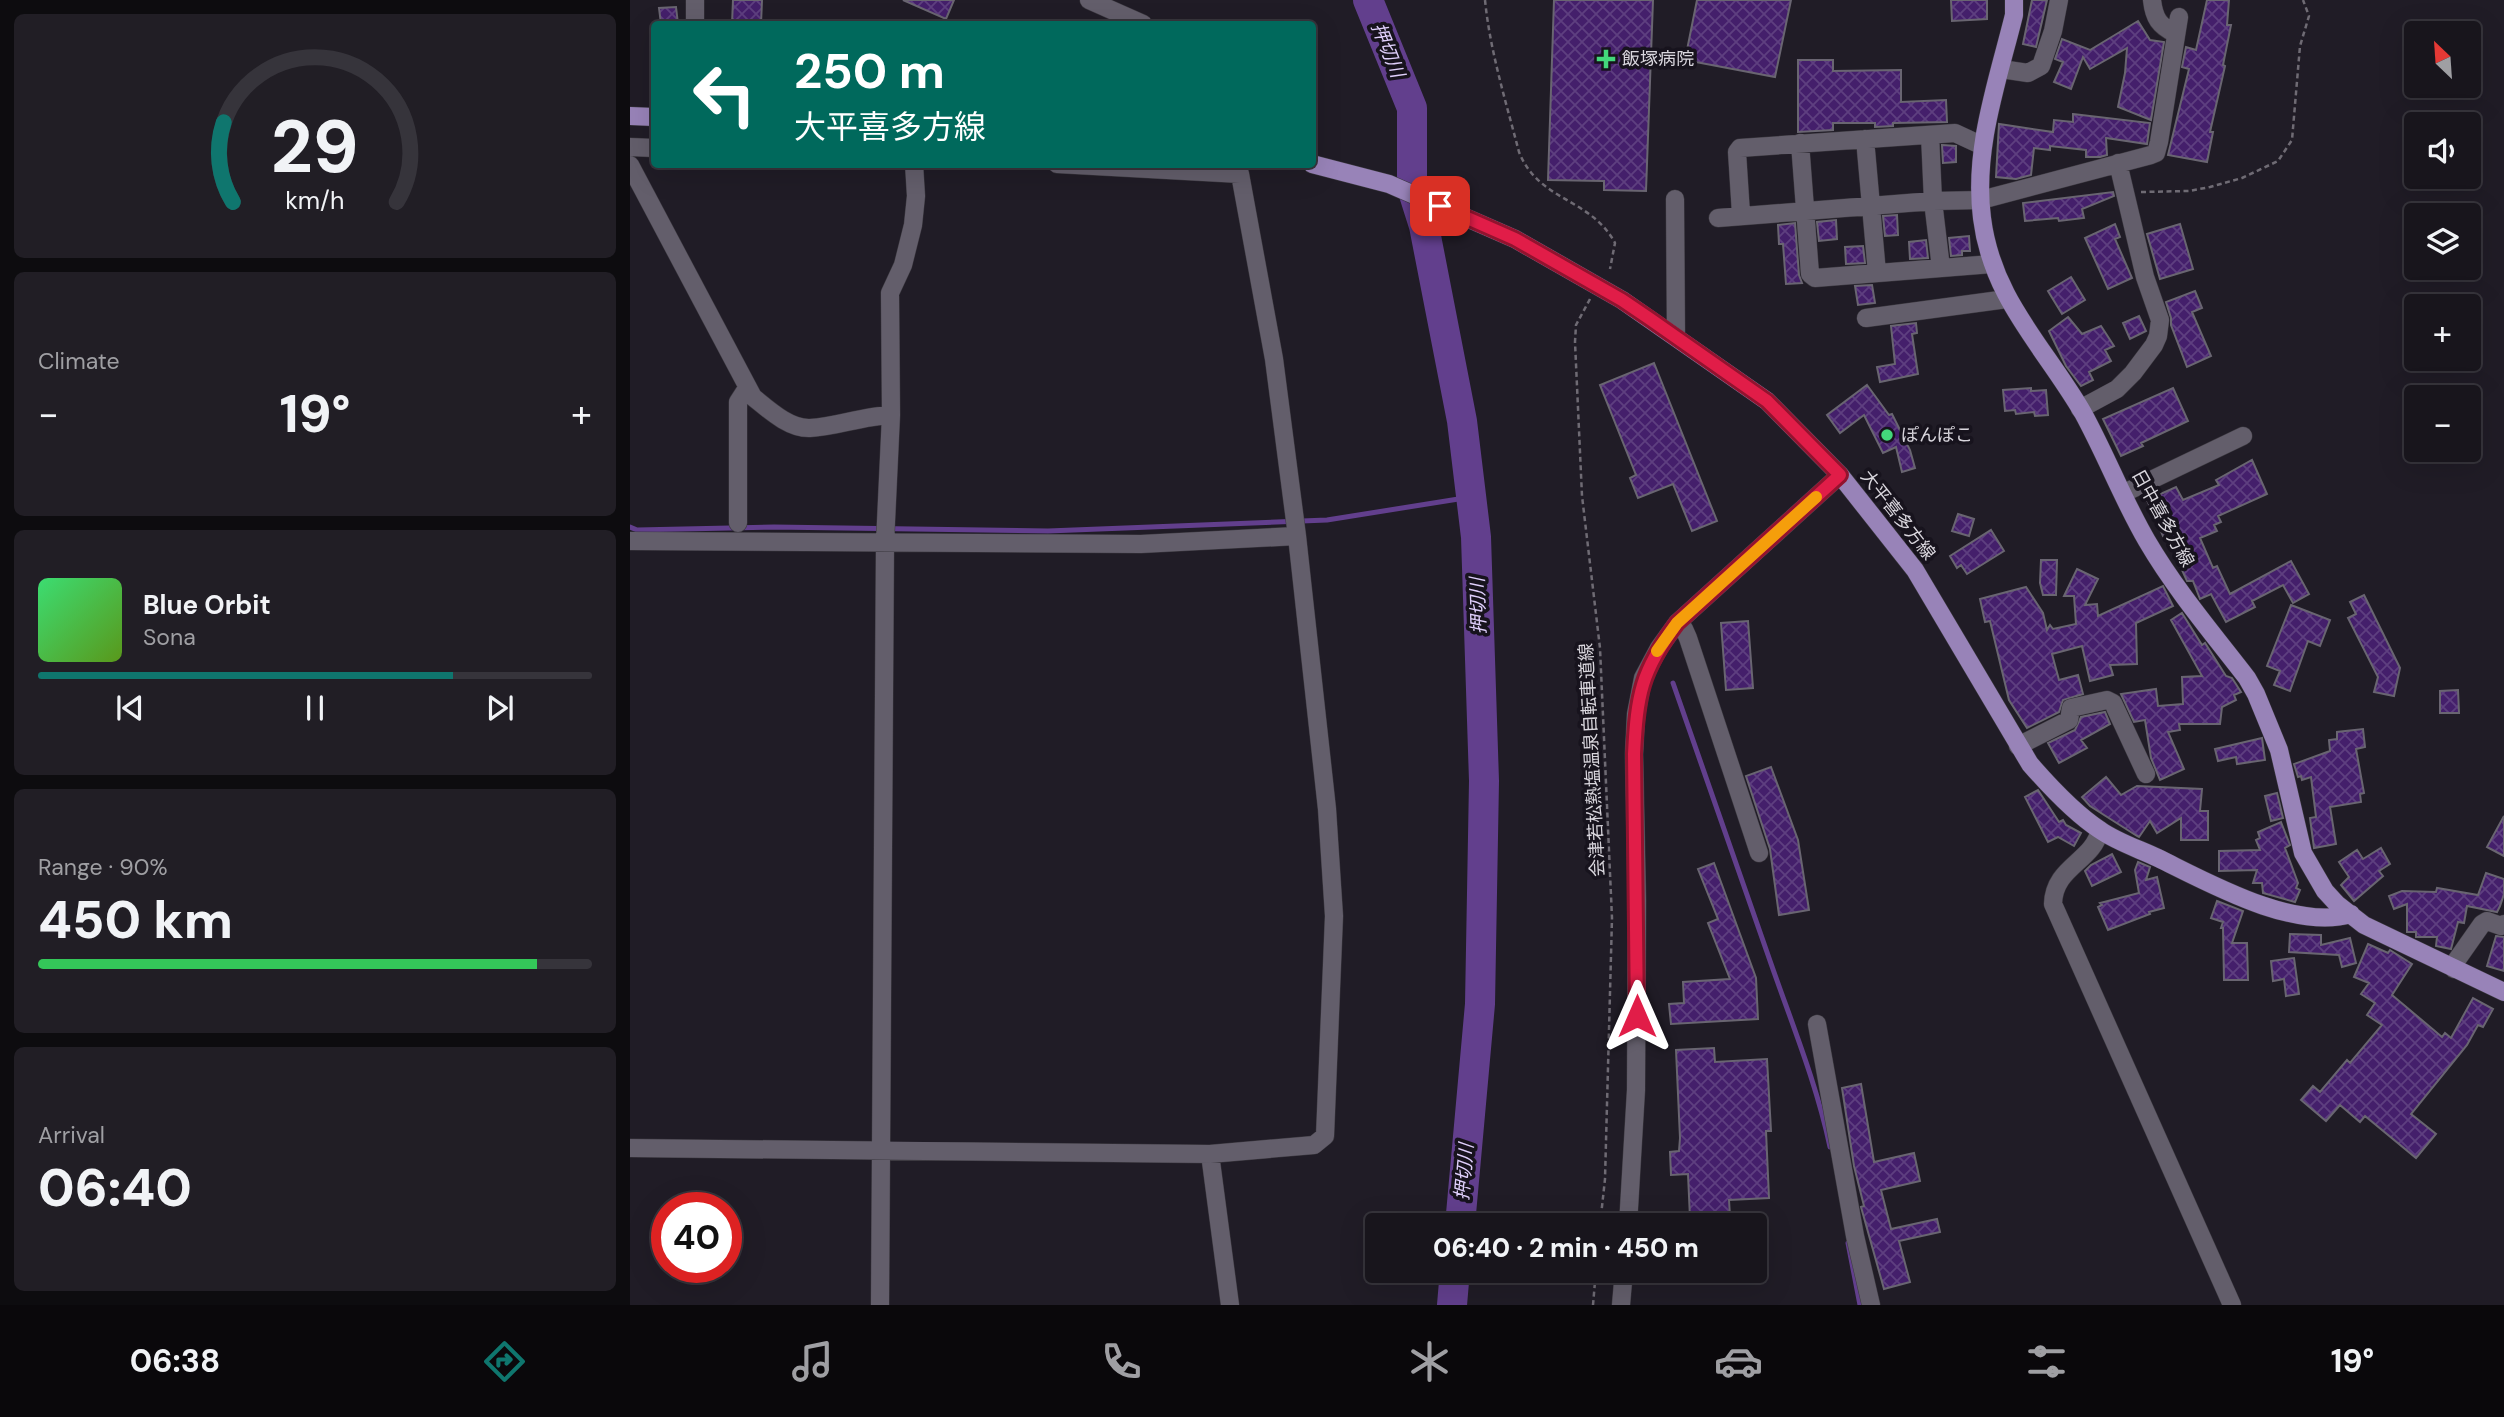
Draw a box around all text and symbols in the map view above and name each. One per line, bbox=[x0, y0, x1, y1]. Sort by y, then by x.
water label: 押切川 bbox=[1366, 19, 1411, 83]
north arrow bbox=[2404, 21, 2482, 98]
map controls bbox=[2404, 21, 2481, 462]
text: 250 m bbox=[794, 39, 945, 103]
place label: 飯塚病院 bbox=[1622, 47, 1694, 71]
icon: left bbox=[679, 49, 770, 140]
marker: 飯塚病院 bbox=[1596, 49, 1616, 69]
text: 29 bbox=[271, 100, 359, 195]
text: 大平喜多方線 bbox=[794, 106, 986, 148]
button: sound bbox=[2404, 112, 2481, 189]
pin bbox=[1410, 176, 1470, 236]
text: km/h bbox=[285, 184, 345, 217]
icon: arrive bbox=[1421, 187, 1459, 225]
button: layers bbox=[2404, 203, 2481, 280]
button: + bbox=[2404, 294, 2481, 371]
text: Climate bbox=[38, 346, 120, 376]
text: 19° bbox=[279, 380, 351, 448]
button: − bbox=[2404, 385, 2481, 462]
text: − bbox=[38, 389, 59, 439]
text: + bbox=[571, 389, 592, 439]
place label: ぽんぽこ bbox=[1901, 423, 1973, 447]
marker: ぽんぽこ bbox=[1879, 427, 1895, 443]
street label: 大平喜多方線 bbox=[1855, 465, 1941, 565]
street label: 日中喜多方線 bbox=[2126, 465, 2200, 571]
water label: 押切川 bbox=[1464, 575, 1491, 635]
text: Blue Orbit bbox=[143, 588, 271, 622]
text: Sona bbox=[143, 622, 196, 652]
street label: 会津若松熱塩温泉自転車道線 bbox=[1574, 643, 1610, 877]
icon: previous bbox=[111, 689, 149, 727]
icon: pause bbox=[296, 689, 334, 727]
icon: next bbox=[481, 689, 519, 727]
text: Range · 90% bbox=[38, 852, 168, 882]
text: 450 km bbox=[38, 886, 233, 954]
position arrow bbox=[1600, 979, 1674, 1053]
text: Arrival bbox=[38, 1120, 105, 1150]
water label: 押切川 bbox=[1449, 1141, 1479, 1201]
text: 06:40 bbox=[38, 1154, 192, 1222]
speed limit sign: 40 bbox=[651, 1192, 742, 1283]
text: 06:40 · 2 min · 450 m bbox=[1433, 1231, 1699, 1265]
icon: directions bbox=[480, 1337, 529, 1386]
icon: music bbox=[788, 1337, 837, 1386]
icon: phone bbox=[1097, 1337, 1146, 1386]
icon: climate bbox=[1405, 1337, 1454, 1386]
icon: car bbox=[1714, 1337, 1763, 1386]
icon: filters bbox=[2022, 1337, 2071, 1386]
text: 06:38 bbox=[130, 1340, 220, 1382]
text: 19° bbox=[2331, 1340, 2374, 1382]

